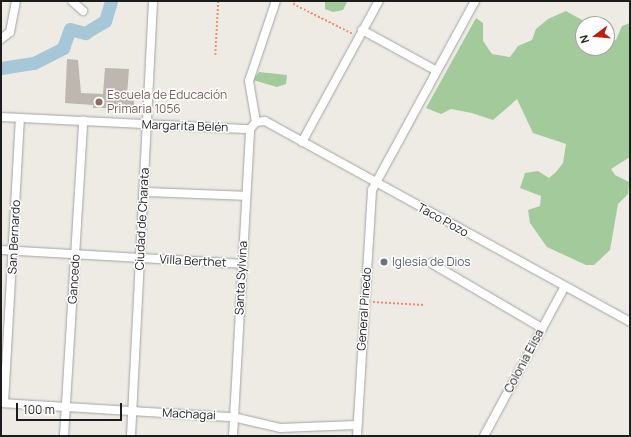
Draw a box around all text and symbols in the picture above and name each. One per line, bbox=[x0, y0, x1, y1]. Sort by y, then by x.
north arrow bbox=[575, 16, 615, 56]
text: N bbox=[576, 33, 592, 45]
place label: Escuela de Educación Primaria 1056 bbox=[107, 88, 227, 116]
marker: Escuela de Educación Primaria 1056 bbox=[94, 97, 104, 107]
street label: Margarita Belén bbox=[141, 117, 229, 135]
street label: Ciudad de Charata bbox=[132, 167, 152, 271]
street label: San Bernardo bbox=[5, 199, 23, 275]
street label: Taco Pozo bbox=[415, 200, 471, 240]
street label: Santa Sylvina bbox=[232, 241, 250, 315]
street label: Villa Berthet bbox=[159, 252, 227, 270]
street label: Gancedo bbox=[65, 254, 83, 304]
place label: Iglesia de Dios bbox=[392, 255, 471, 269]
marker: Iglesia de Dios bbox=[379, 257, 389, 267]
street label: General Pinedo bbox=[354, 267, 374, 351]
street label: Colonia Elisa bbox=[501, 327, 547, 395]
scale bar bbox=[18, 395, 124, 421]
text: 100 m bbox=[23, 401, 55, 418]
street label: Machagai bbox=[162, 405, 216, 423]

